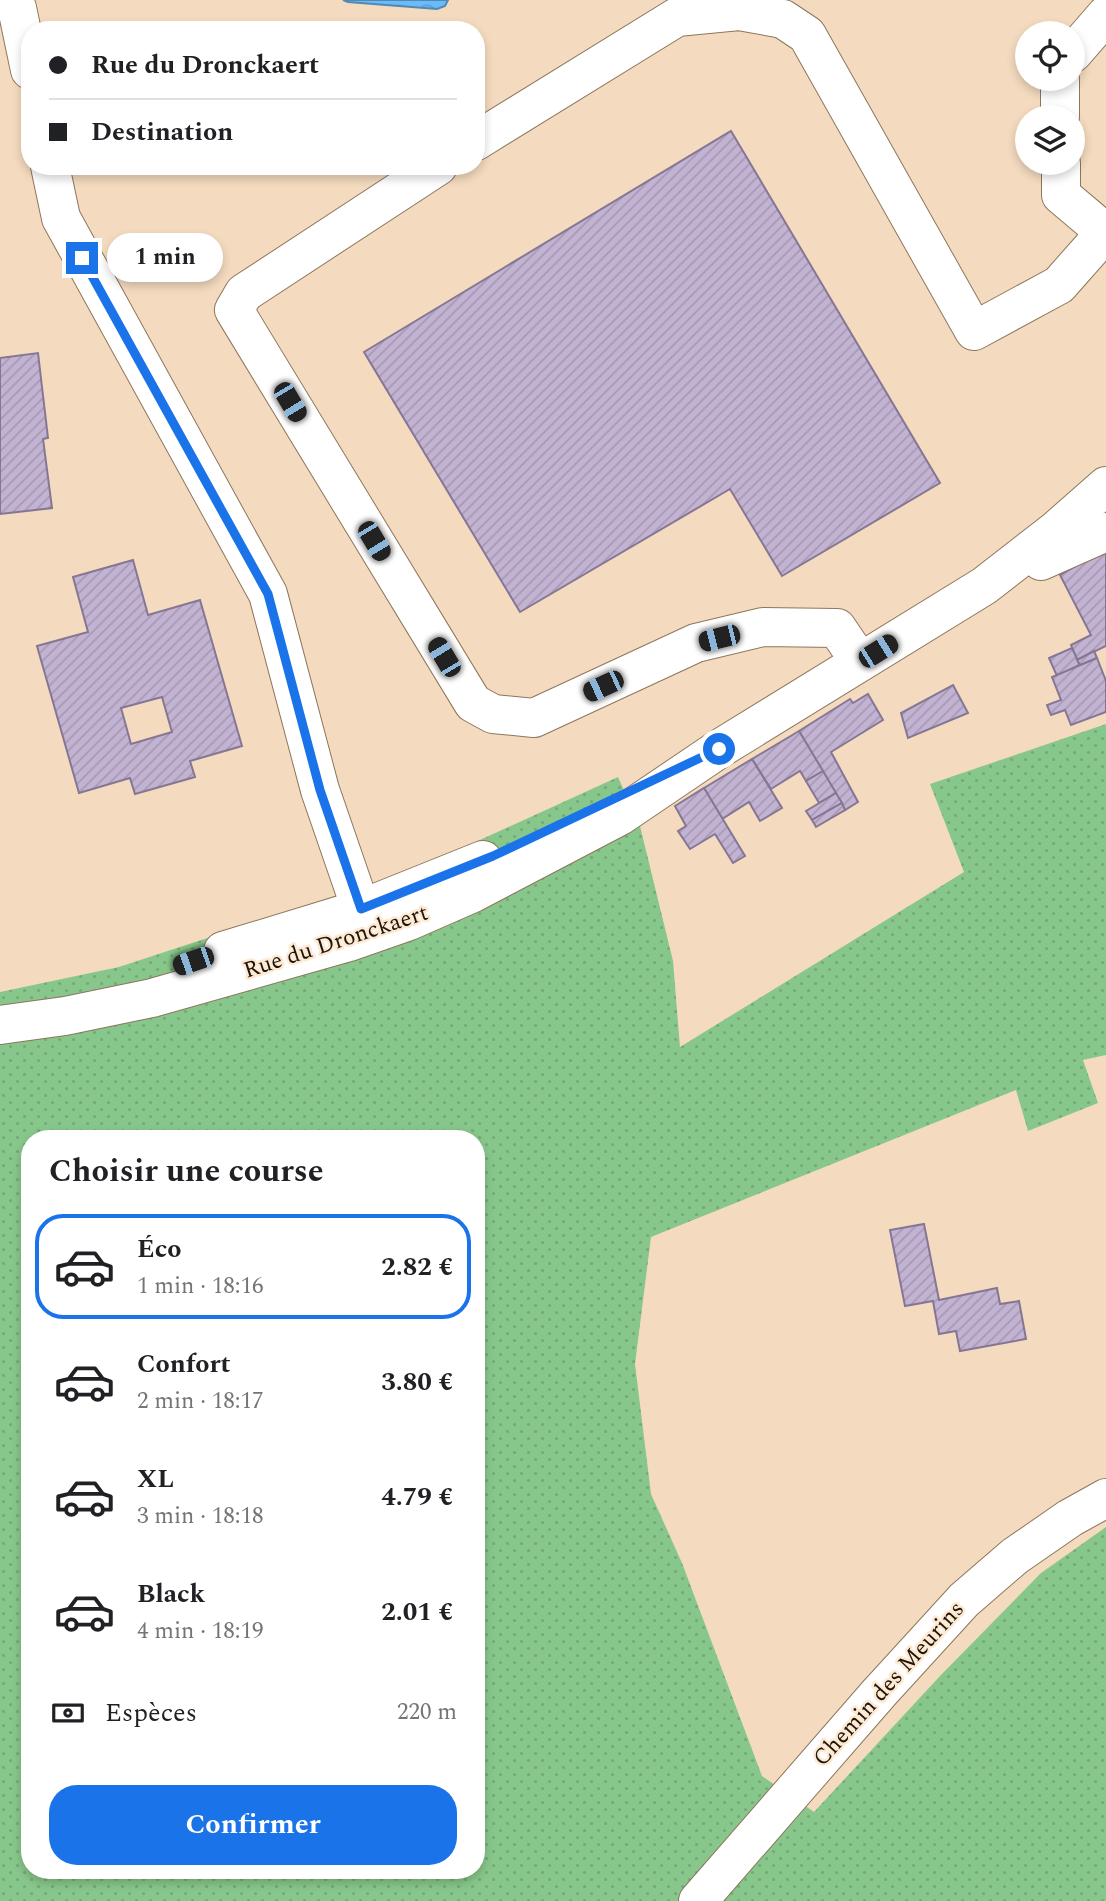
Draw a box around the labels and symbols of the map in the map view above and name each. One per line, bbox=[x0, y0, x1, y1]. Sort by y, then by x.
callout: 1 min bbox=[106, 233, 222, 282]
route end bbox=[66, 242, 98, 274]
car bbox=[271, 379, 310, 425]
car bbox=[355, 518, 394, 564]
car bbox=[697, 623, 742, 653]
car bbox=[855, 631, 902, 671]
car bbox=[425, 634, 464, 680]
car bbox=[580, 668, 627, 704]
route start bbox=[703, 733, 735, 765]
street label: Rue du Dronckaert bbox=[239, 896, 433, 988]
car bbox=[170, 944, 217, 978]
street label: Chemin des Meurins bbox=[805, 1593, 973, 1775]

